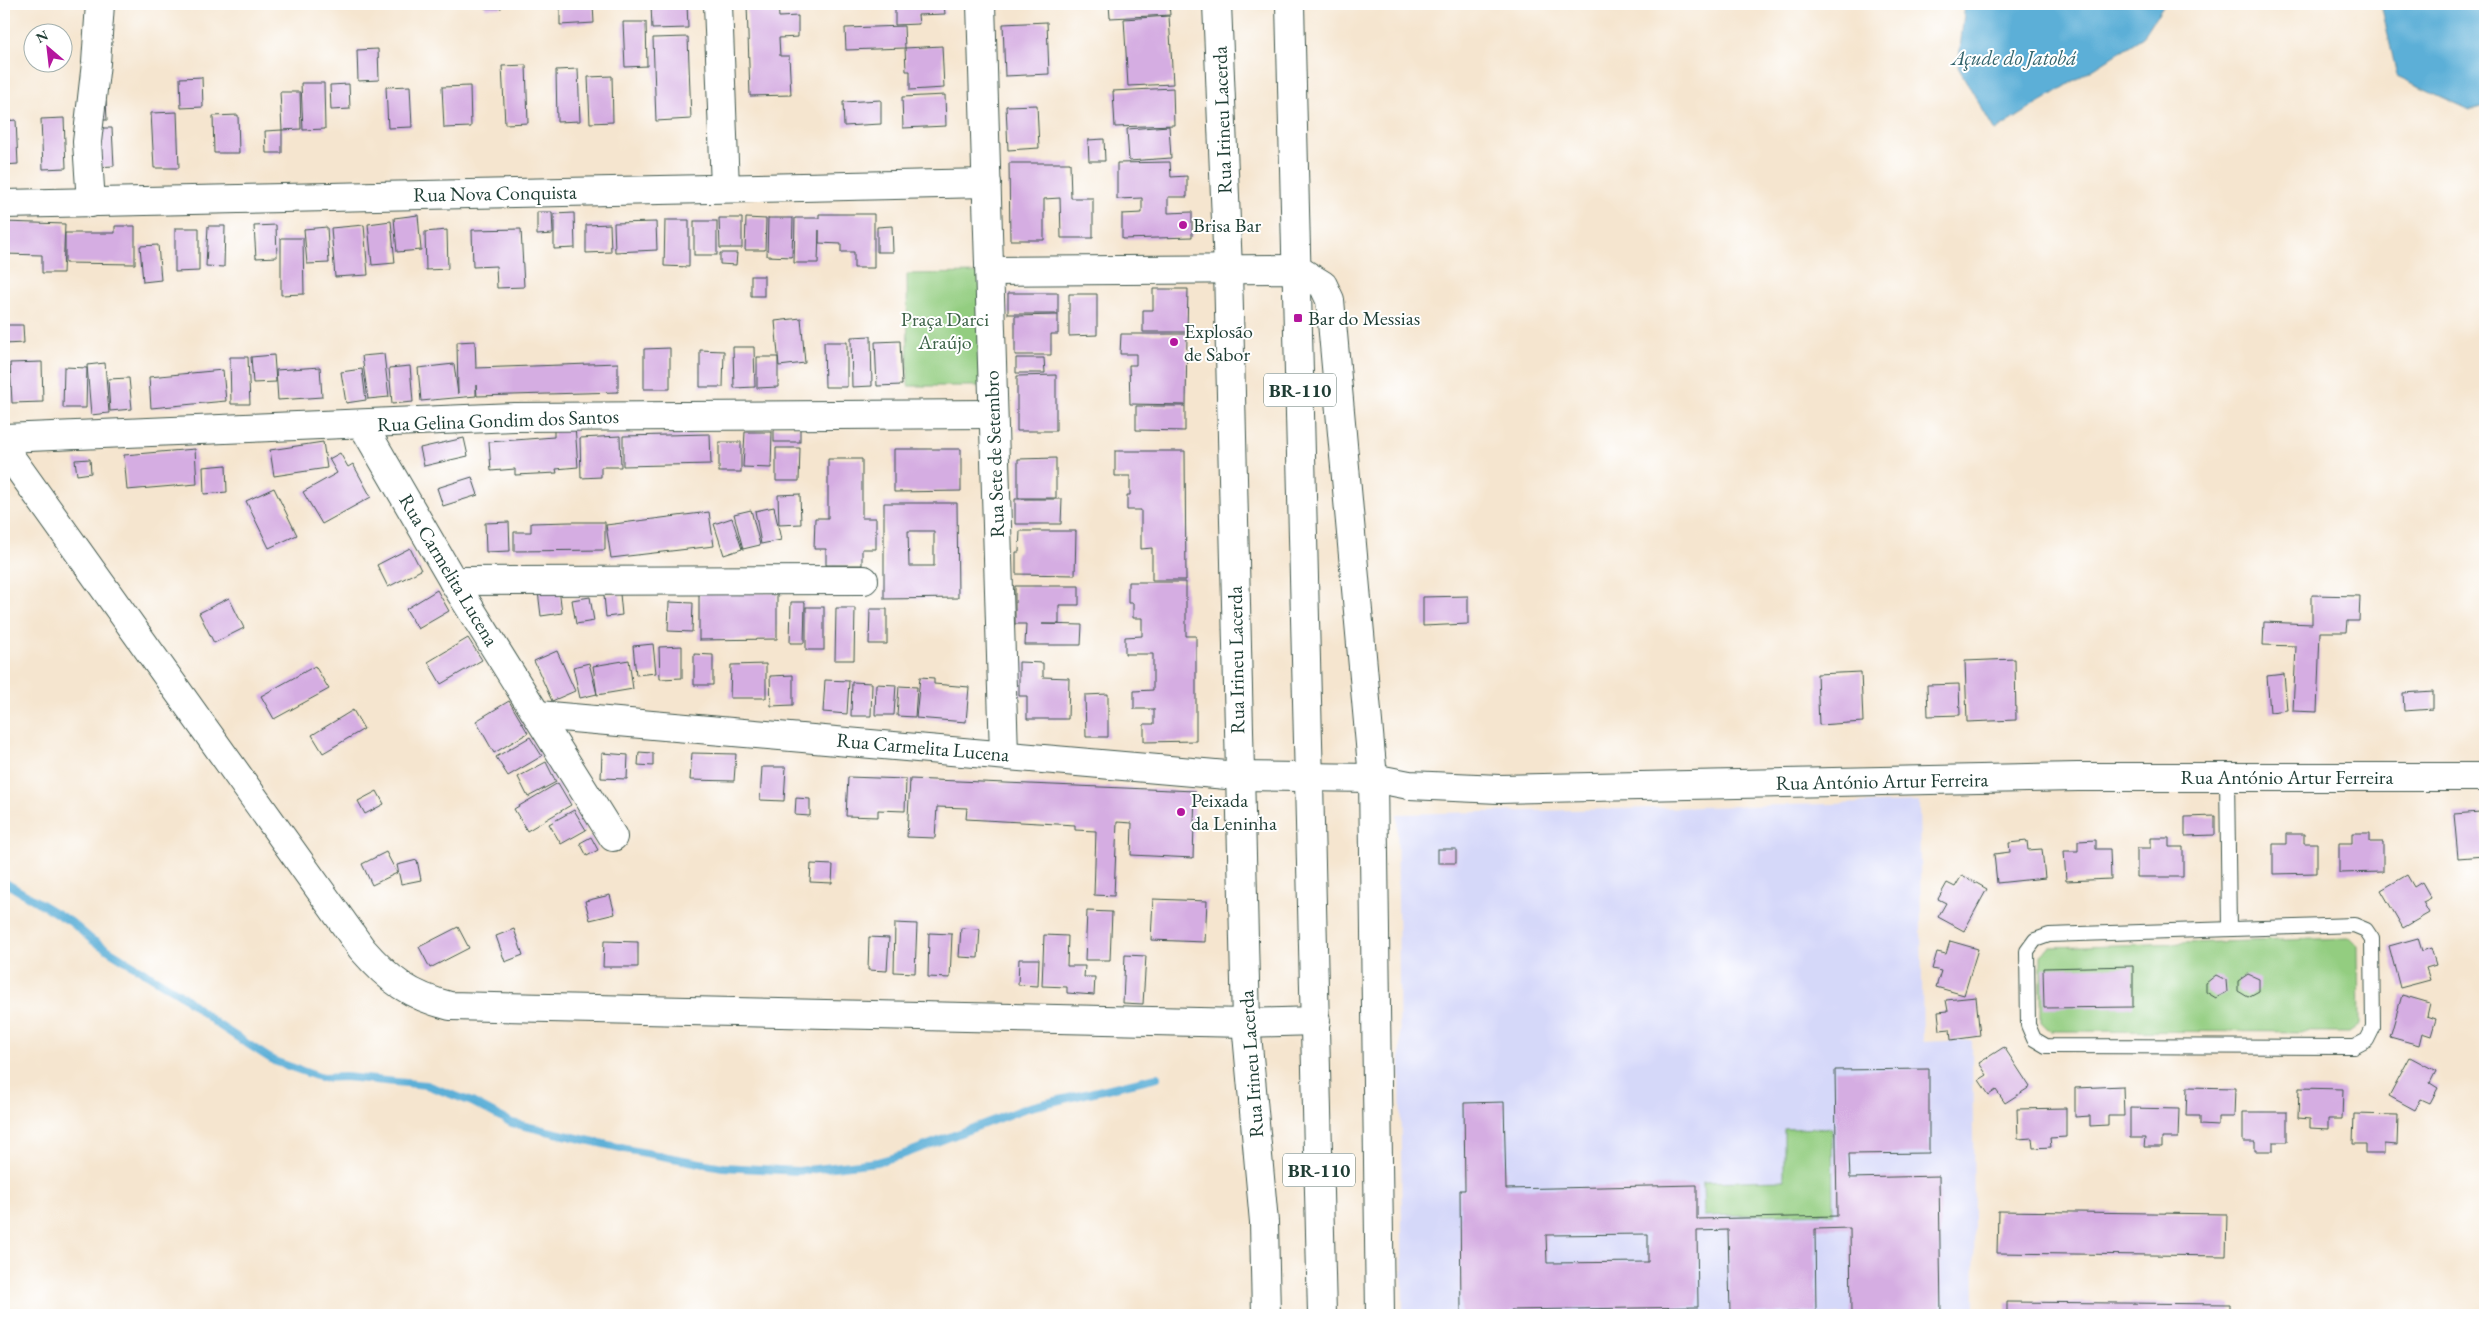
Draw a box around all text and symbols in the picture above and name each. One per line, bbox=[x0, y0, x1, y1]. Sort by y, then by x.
north arrow bbox=[22, 22, 72, 72]
text: N bbox=[33, 26, 52, 47]
water label: Açude do Jatobá bbox=[1949, 44, 2077, 71]
street label: Rua Irineu Lacerda bbox=[1206, 46, 1238, 194]
street label: Rua Nova Conquista bbox=[413, 179, 577, 207]
place label: Brisa Bar bbox=[1193, 212, 1261, 238]
marker: Brisa Bar bbox=[1177, 219, 1189, 231]
place label: Bar do Messias bbox=[1308, 305, 1420, 331]
park label: Praça Darci Araújo bbox=[901, 306, 989, 355]
marker: Bar do Messias bbox=[1292, 312, 1304, 324]
place label: Explosão de Sabor bbox=[1184, 318, 1253, 367]
marker: Explosão de Sabor bbox=[1168, 336, 1180, 348]
street label: Rua Sete de Setembro bbox=[978, 370, 1010, 538]
road number: BR-110 bbox=[1264, 374, 1336, 406]
street label: Rua Gelina Gondim dos Santos bbox=[377, 403, 619, 437]
street label: Rua Carmelita Lucena bbox=[393, 489, 505, 651]
street label: Rua Irineu Lacerda bbox=[1222, 586, 1250, 734]
street label: Rua Carmelita Lucena bbox=[836, 726, 1010, 768]
street label: Rua António Artur Ferreira bbox=[2181, 764, 2393, 790]
street label: Rua António Artur Ferreira bbox=[1775, 766, 1989, 796]
place label: Peixada da Leninha bbox=[1191, 787, 1277, 836]
marker: Peixada da Leninha bbox=[1175, 806, 1187, 818]
street label: Rua Irineu Lacerda bbox=[1233, 989, 1269, 1139]
road number: BR-110 bbox=[1283, 1154, 1355, 1186]

